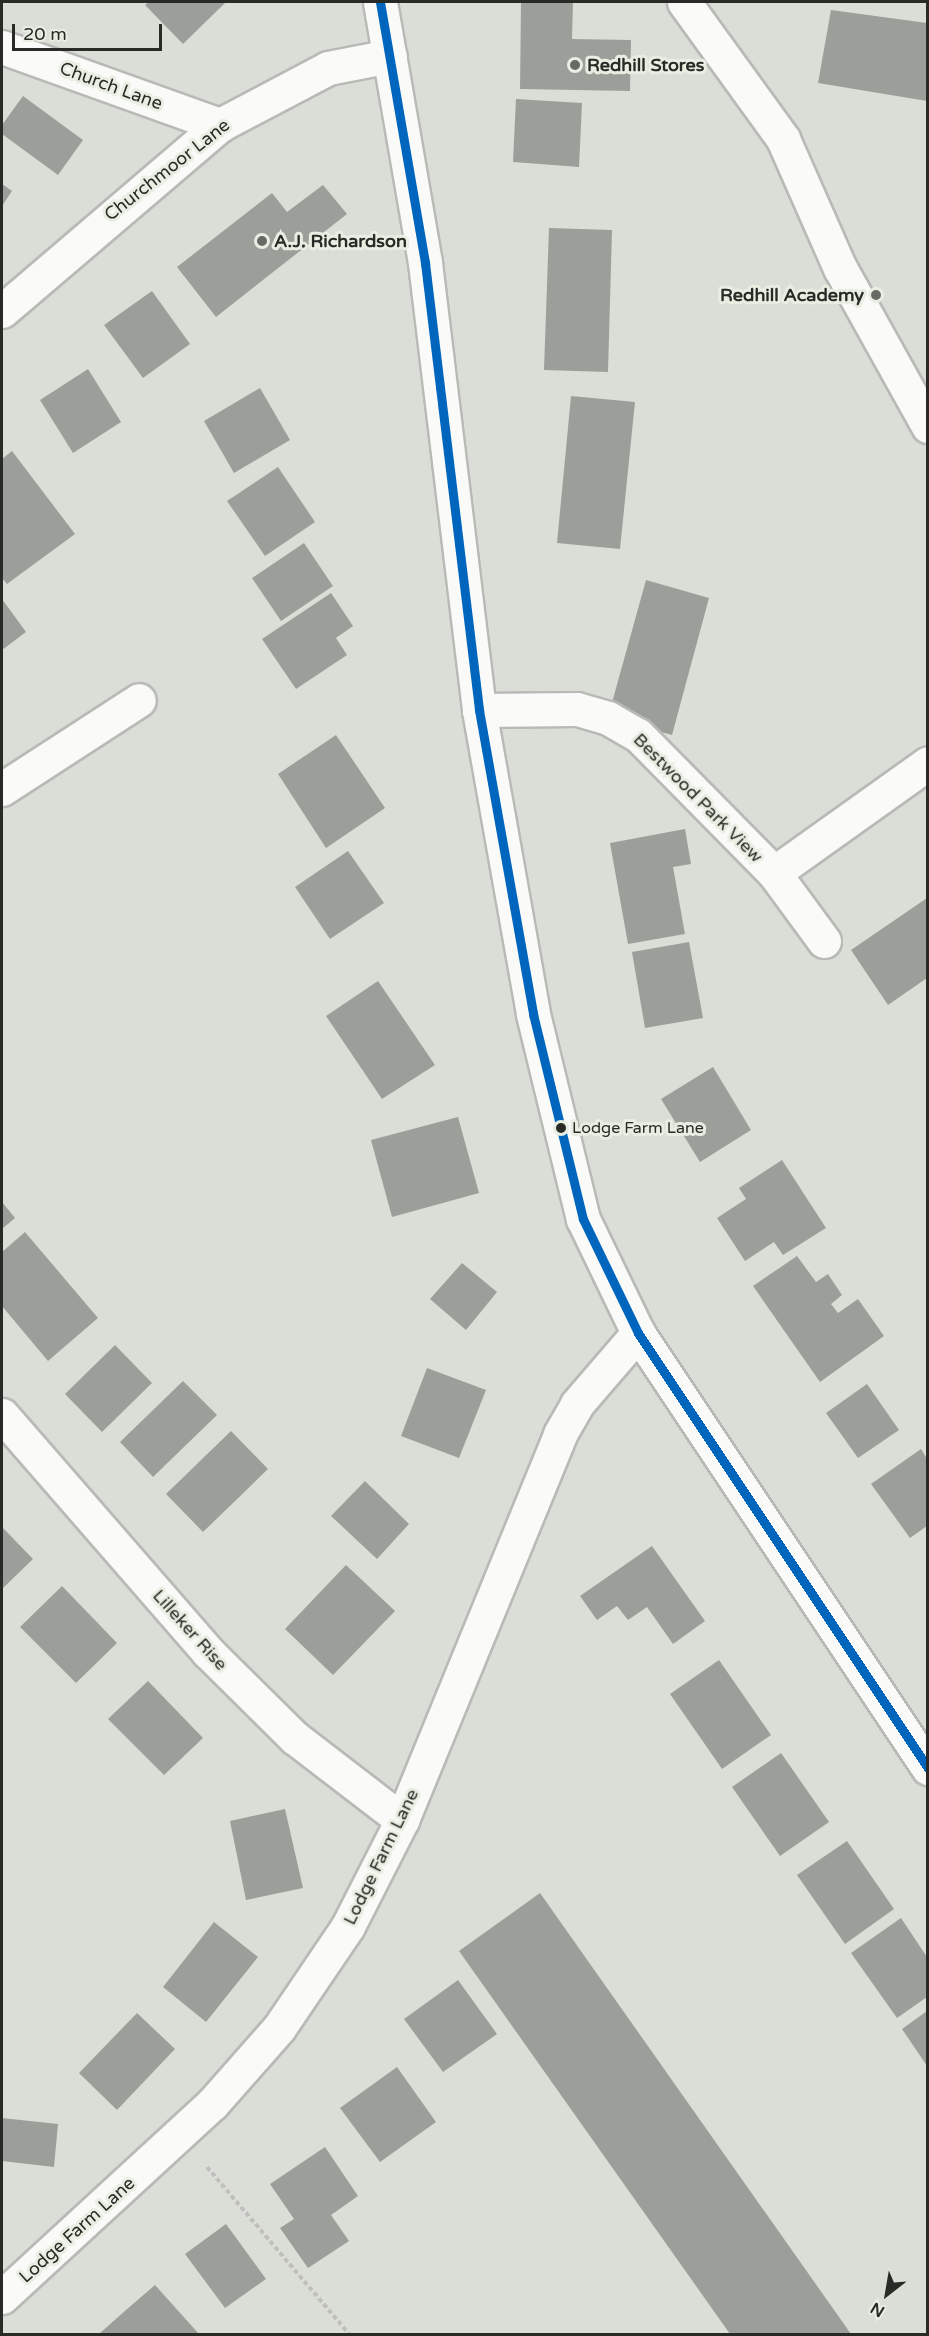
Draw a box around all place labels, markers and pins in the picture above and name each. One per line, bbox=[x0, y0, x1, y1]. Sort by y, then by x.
place label: Redhill Stores bbox=[587, 54, 704, 76]
marker: Redhill Stores bbox=[568, 58, 582, 72]
place label: A.J. Richardson bbox=[274, 230, 407, 252]
marker: A.J. Richardson bbox=[255, 234, 269, 248]
place label: Redhill Academy bbox=[720, 284, 864, 306]
marker: Redhill Academy bbox=[869, 288, 883, 302]
place label: Lodge Farm Lane bbox=[572, 1118, 704, 1138]
marker: Lodge Farm Lane bbox=[555, 1122, 567, 1134]

